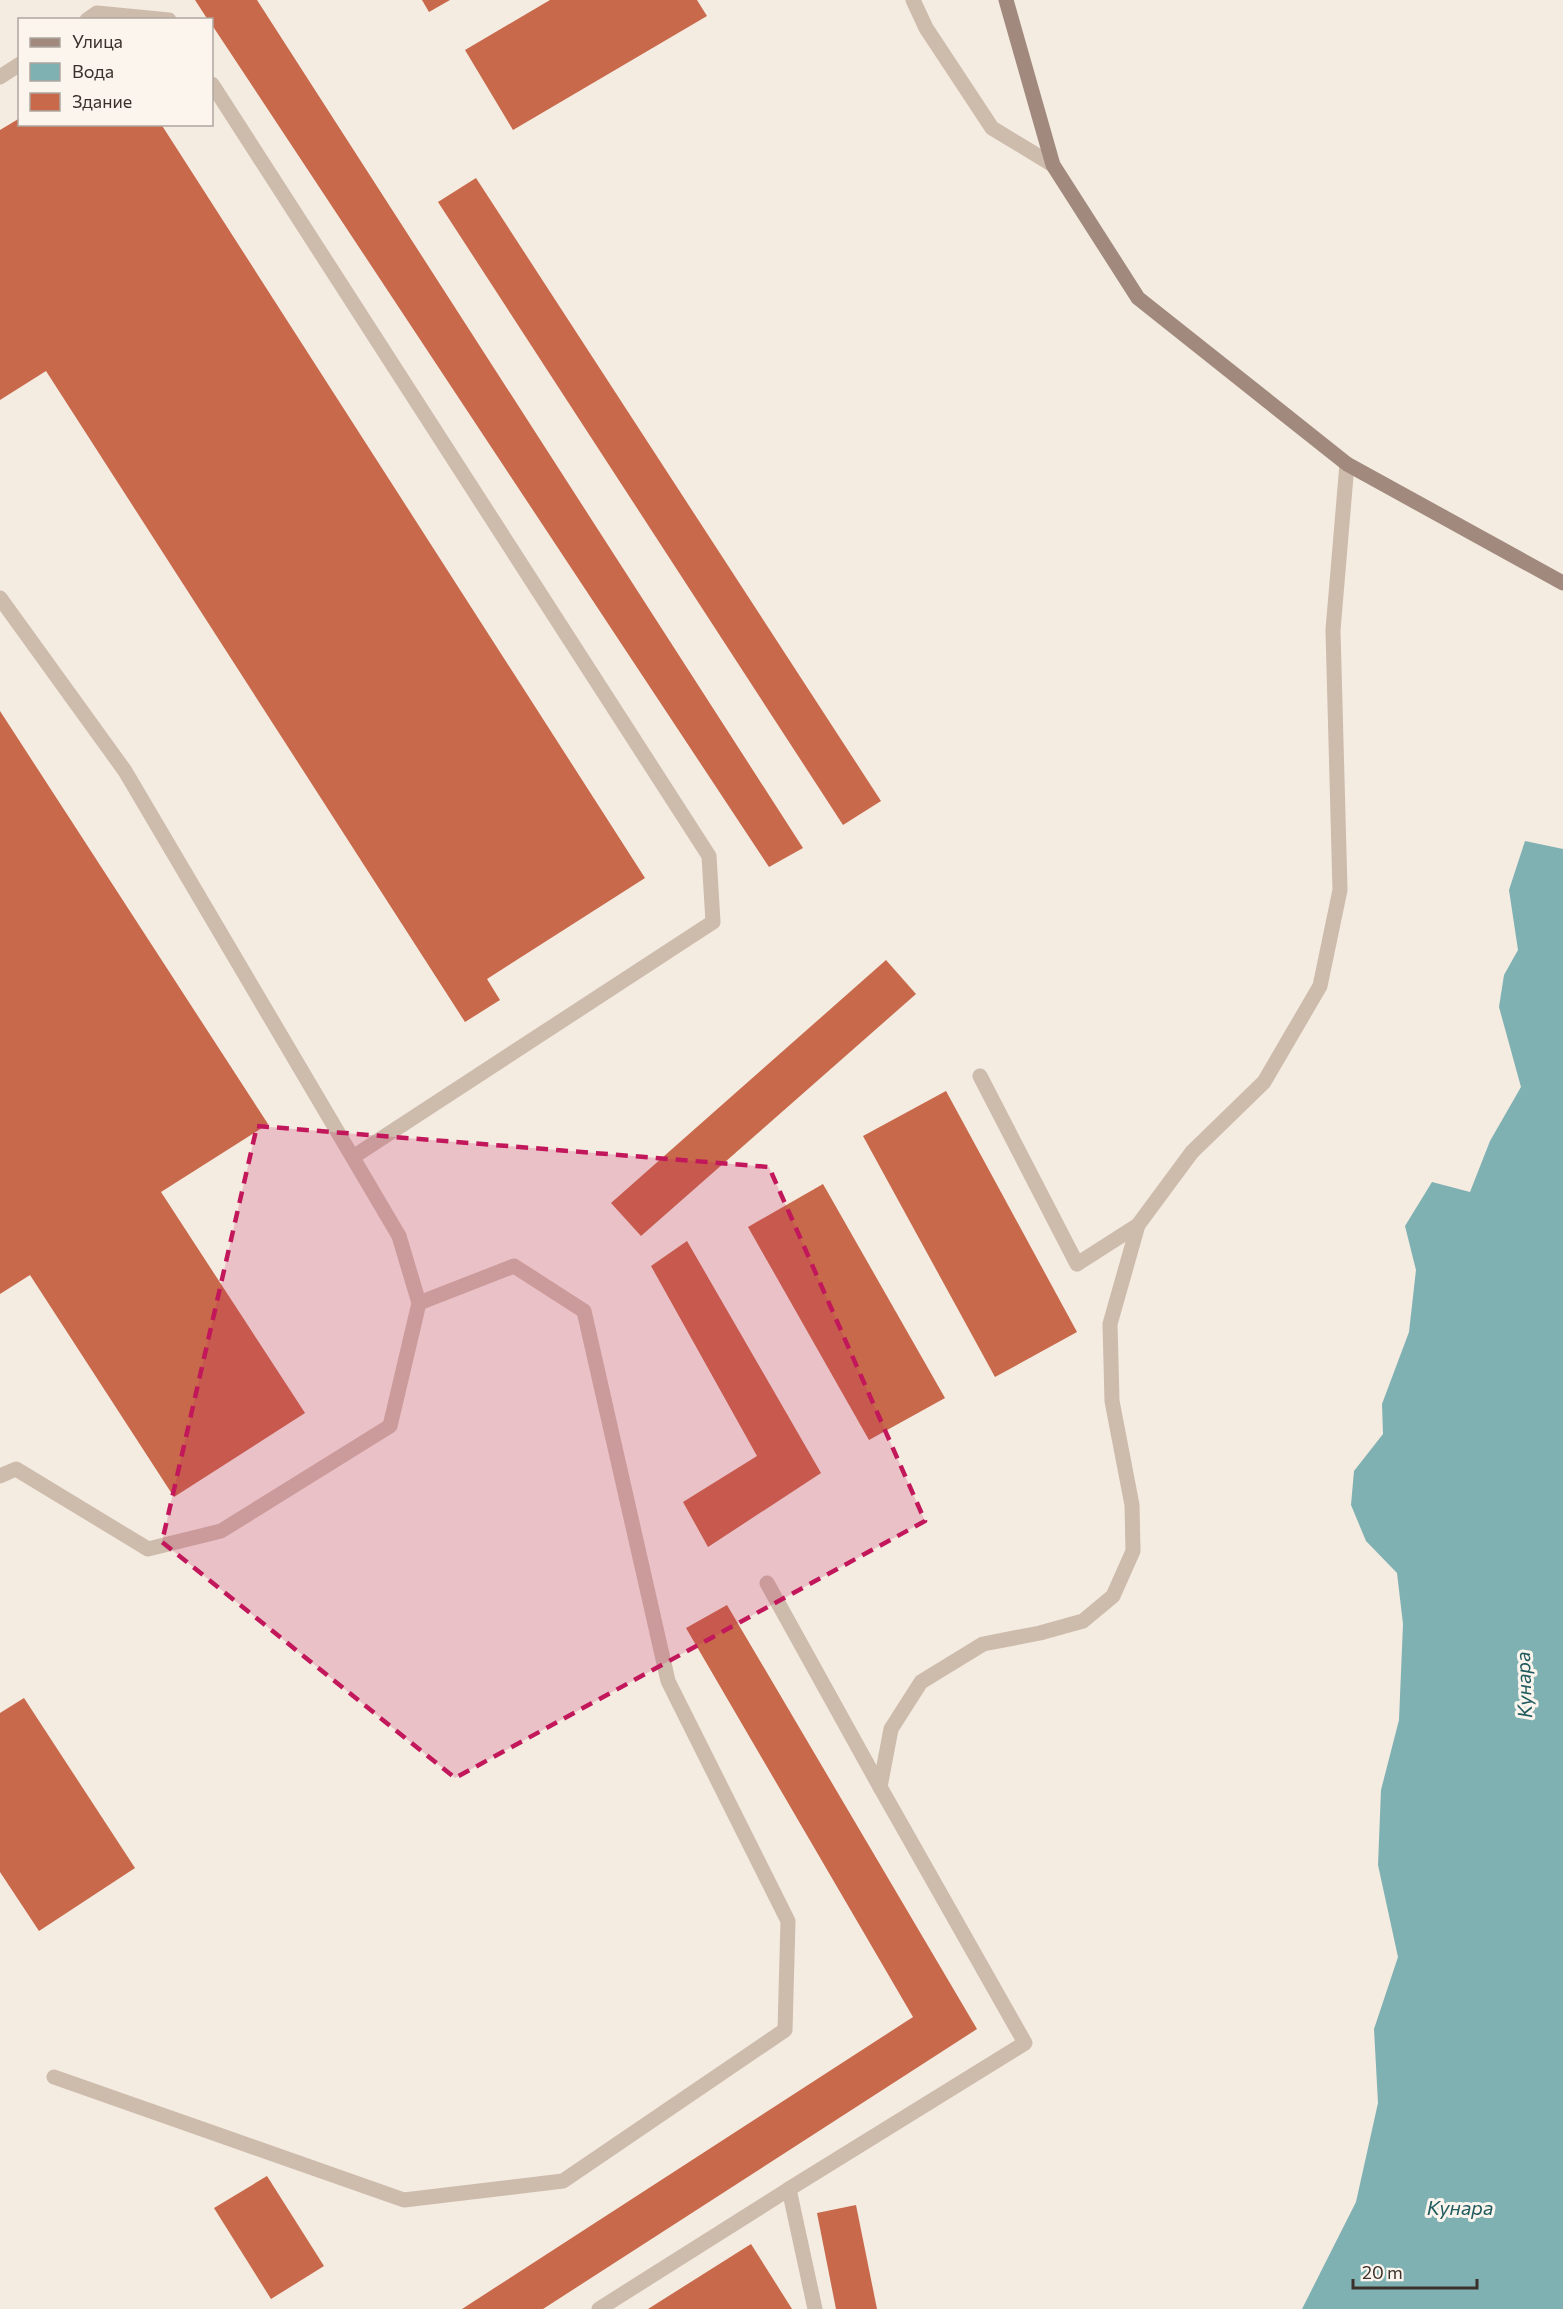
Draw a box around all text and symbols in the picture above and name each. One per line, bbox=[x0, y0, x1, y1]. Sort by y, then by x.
legend bbox=[18, 18, 213, 126]
text: Улица bbox=[72, 30, 123, 52]
text: Вода bbox=[72, 60, 114, 82]
text: Здание bbox=[72, 90, 132, 112]
water label: Кунара bbox=[1510, 1651, 1536, 1719]
water label: Кунара bbox=[1427, 2195, 1493, 2219]
scale bar bbox=[1353, 2252, 1478, 2290]
text: 20 m bbox=[1362, 2261, 1403, 2283]

